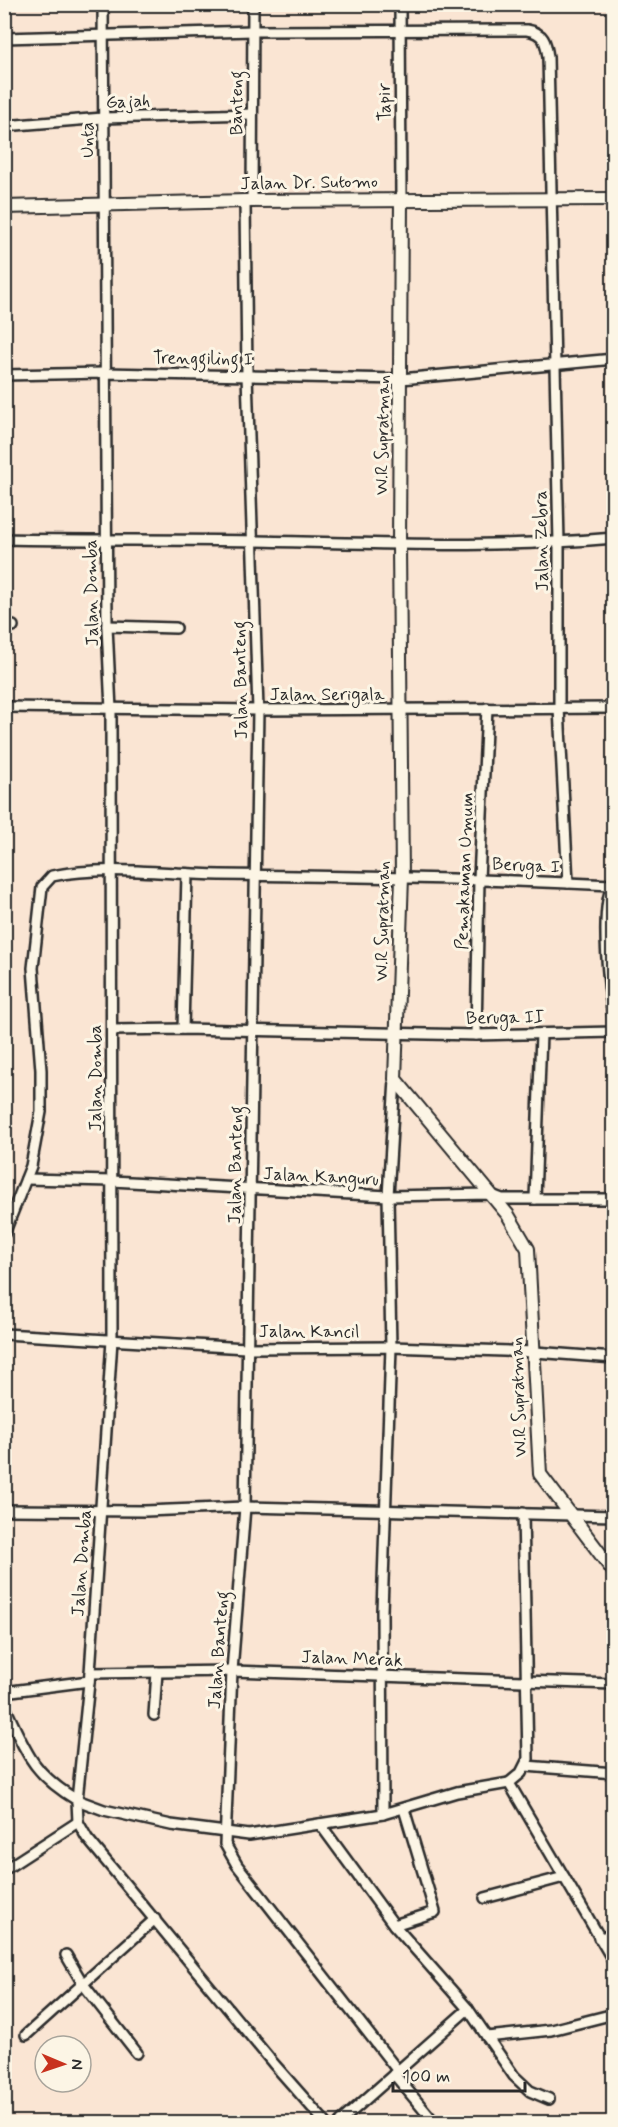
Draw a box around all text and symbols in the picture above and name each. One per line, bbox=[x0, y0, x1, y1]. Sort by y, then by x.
street label: Banteng bbox=[225, 71, 251, 135]
street label: Tapir bbox=[373, 82, 397, 121]
street label: Gajah bbox=[105, 89, 151, 115]
street label: Unta bbox=[76, 122, 100, 158]
street label: Jalan Dr. Sutomo bbox=[240, 170, 378, 196]
street label: Trenggiling I bbox=[153, 346, 253, 374]
street label: W.R Supratman bbox=[370, 375, 396, 495]
street label: Jalan Zebra bbox=[529, 490, 555, 592]
street label: Jalan Domba bbox=[79, 539, 105, 647]
street label: Jalan Banteng bbox=[228, 620, 256, 740]
street label: Jalan Serigala bbox=[269, 683, 385, 708]
street label: Pemakaman Umum bbox=[450, 792, 480, 950]
street label: Beruga I bbox=[491, 852, 561, 881]
street label: W.R Supratman bbox=[370, 861, 396, 981]
street label: Beruga II bbox=[466, 1005, 544, 1032]
street label: Jalan Domba bbox=[84, 1024, 108, 1132]
street label: Jalan Banteng bbox=[223, 1105, 251, 1225]
street label: Jalan Kanguru bbox=[262, 1162, 380, 1193]
street label: Jalan Kancil bbox=[258, 1320, 360, 1344]
street label: W.R Supratman bbox=[505, 1336, 533, 1458]
street label: Jalan Domba bbox=[66, 1509, 98, 1617]
street label: Jalan Banteng bbox=[203, 1590, 237, 1710]
street label: Jalan Merak bbox=[301, 1645, 403, 1673]
north arrow bbox=[33, 2034, 93, 2094]
scale bar bbox=[393, 2055, 525, 2093]
text: N bbox=[66, 2059, 87, 2070]
text: 100 m bbox=[402, 2065, 450, 2089]

